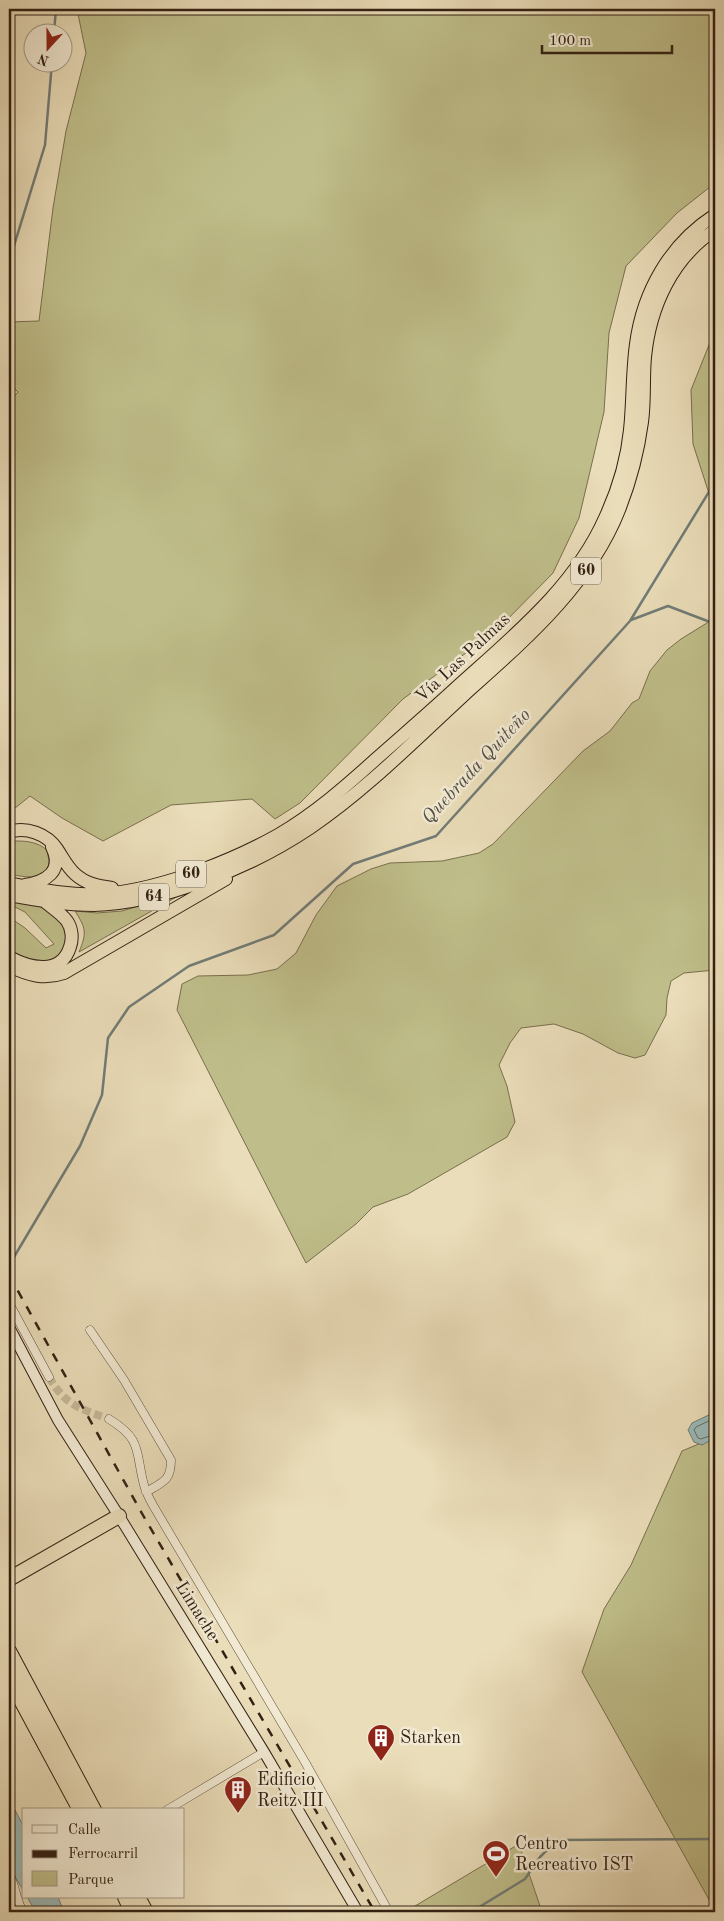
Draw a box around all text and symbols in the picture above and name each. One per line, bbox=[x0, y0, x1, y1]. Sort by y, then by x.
north arrow bbox=[22, 22, 72, 72]
scale bar bbox=[542, 22, 672, 54]
text: 100 m bbox=[549, 34, 591, 49]
text: N bbox=[36, 51, 51, 68]
road number: 60 bbox=[571, 558, 601, 584]
street label: Vía Las Palmas bbox=[412, 610, 514, 706]
water label: Quebrada Quiteño bbox=[419, 706, 535, 828]
road number: 60 bbox=[176, 861, 206, 888]
road number: 64 bbox=[139, 884, 169, 910]
street label: Limache bbox=[172, 1578, 222, 1644]
building icon: Starken bbox=[366, 1723, 396, 1762]
place label: Starken bbox=[400, 1729, 461, 1747]
place label: Edificio Reitz III bbox=[257, 1771, 324, 1810]
building icon: Edificio Reitz III bbox=[223, 1775, 253, 1814]
legend bbox=[22, 1808, 185, 1898]
text: Calle bbox=[68, 1823, 101, 1838]
place label: Centro Recreativo IST bbox=[515, 1835, 633, 1874]
sports icon: Centro Recreativo IST bbox=[481, 1839, 511, 1878]
text: Ferrocarril bbox=[68, 1847, 138, 1862]
text: Parque bbox=[68, 1873, 114, 1888]

